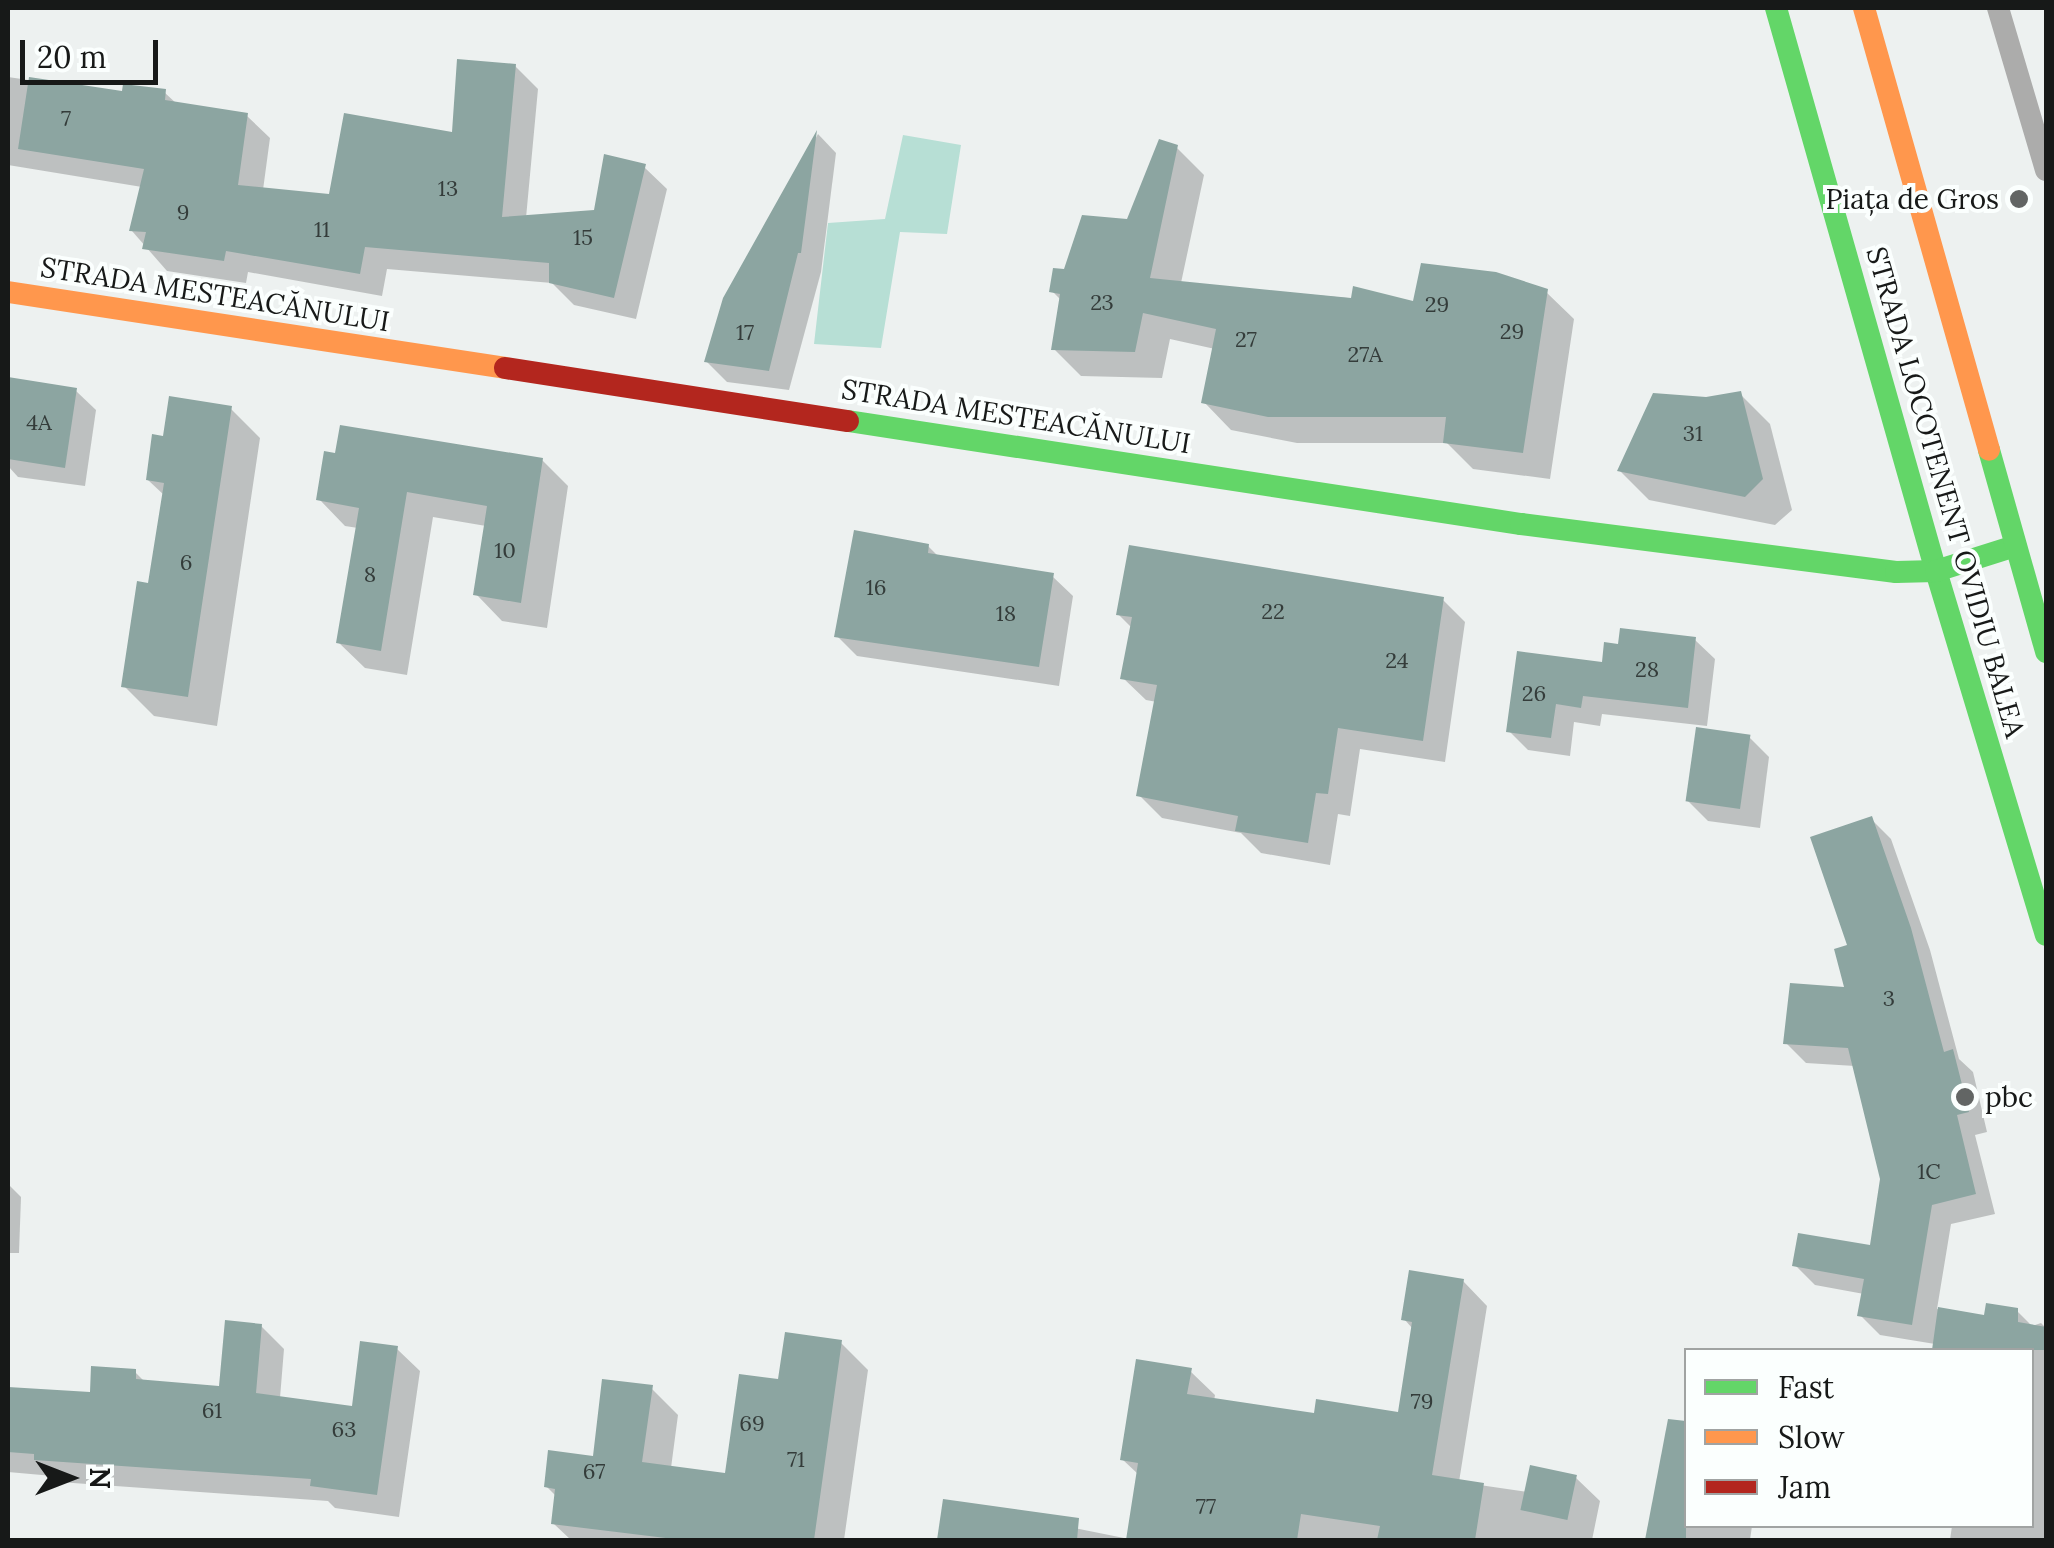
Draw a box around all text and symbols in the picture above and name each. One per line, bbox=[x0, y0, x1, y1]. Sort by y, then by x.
scale bar bbox=[25, 20, 162, 82]
text: 20 m bbox=[37, 38, 106, 76]
house number: 7 bbox=[61, 106, 71, 132]
house number: 13 bbox=[438, 176, 458, 202]
place label: Piața de Gros bbox=[1825, 182, 1999, 216]
marker: Piața de Gros bbox=[2008, 188, 2030, 210]
house number: 9 bbox=[177, 200, 189, 226]
house number: 11 bbox=[314, 217, 330, 243]
house number: 15 bbox=[573, 225, 593, 251]
street label: STRADA LOCOTENENT OVIDIU BALEA bbox=[1860, 243, 2032, 741]
street label: STRADA MESTEACĂNULUI bbox=[38, 250, 392, 338]
house number: 23 bbox=[1090, 290, 1114, 316]
house number: 29 bbox=[1425, 292, 1449, 318]
house number: 29 bbox=[1500, 319, 1524, 345]
house number: 17 bbox=[736, 320, 754, 346]
house number: 27 bbox=[1235, 327, 1257, 353]
house number: 27A bbox=[1347, 342, 1383, 368]
street label: STRADA MESTEACĂNULUI bbox=[839, 372, 1193, 460]
house number: 4A bbox=[26, 410, 52, 436]
house number: 31 bbox=[1683, 421, 1703, 447]
house number: 10 bbox=[494, 538, 516, 564]
house number: 6 bbox=[180, 550, 192, 576]
house number: 8 bbox=[364, 562, 376, 588]
house number: 16 bbox=[866, 575, 886, 601]
house number: 22 bbox=[1261, 599, 1285, 625]
house number: 18 bbox=[996, 601, 1016, 627]
house number: 24 bbox=[1385, 648, 1409, 674]
house number: 28 bbox=[1635, 657, 1659, 683]
house number: 26 bbox=[1522, 681, 1546, 707]
house number: 3 bbox=[1883, 986, 1895, 1012]
place label: pbc bbox=[1985, 1080, 2033, 1114]
marker: pbc bbox=[1954, 1086, 1976, 1108]
house number: 1C bbox=[1917, 1159, 1941, 1185]
legend bbox=[1684, 1348, 2034, 1528]
text: Fast bbox=[1778, 1368, 1834, 1406]
house number: 79 bbox=[1411, 1389, 1433, 1415]
house number: 61 bbox=[202, 1398, 222, 1424]
house number: 69 bbox=[739, 1411, 765, 1437]
house number: 63 bbox=[332, 1417, 356, 1443]
text: Slow bbox=[1778, 1418, 1844, 1456]
north arrow bbox=[20, 1428, 120, 1528]
house number: 71 bbox=[787, 1447, 805, 1473]
house number: 67 bbox=[583, 1459, 605, 1485]
text: N bbox=[82, 1467, 118, 1489]
text: Jam bbox=[1778, 1468, 1831, 1506]
house number: 77 bbox=[1196, 1494, 1216, 1520]

